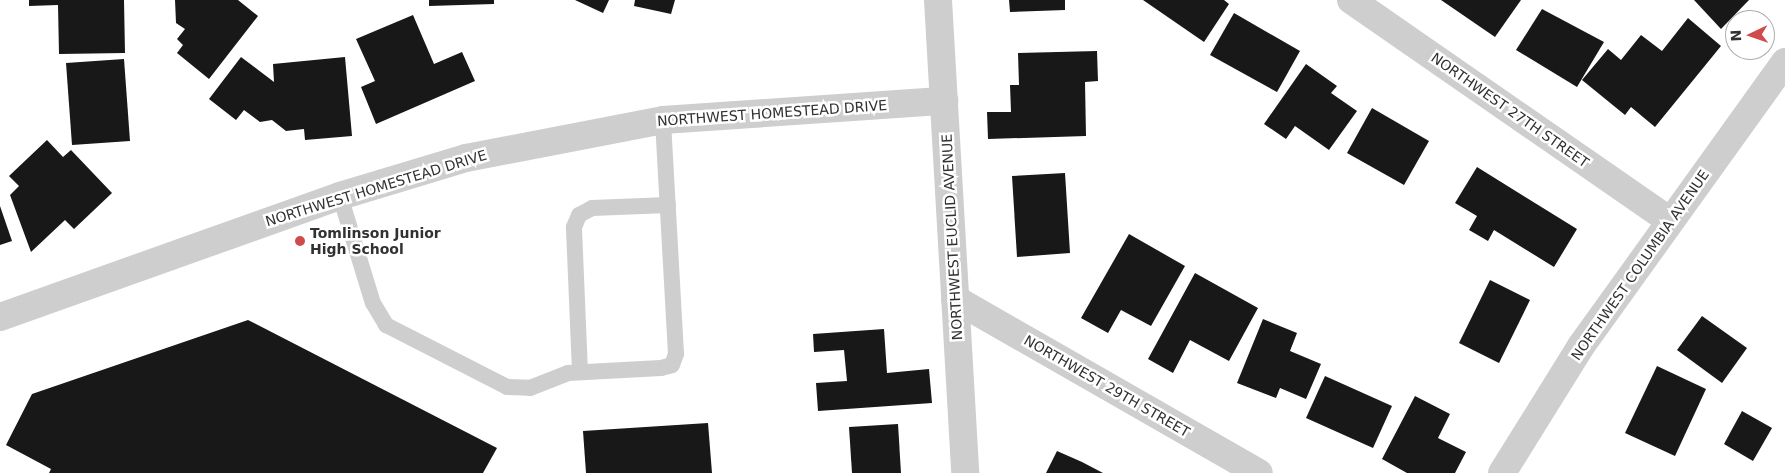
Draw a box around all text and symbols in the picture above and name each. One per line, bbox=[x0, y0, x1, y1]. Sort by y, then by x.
north arrow bbox=[1725, 10, 1775, 60]
text: N bbox=[1728, 29, 1744, 42]
street label: NORTHWEST 27TH STREET bbox=[1428, 49, 1592, 171]
street label: NORTHWEST HOMESTEAD DRIVE bbox=[656, 97, 888, 129]
street label: NORTHWEST EUCLID AVENUE bbox=[938, 133, 966, 341]
street label: NORTHWEST HOMESTEAD DRIVE bbox=[263, 146, 489, 230]
street label: NORTHWEST COLUMBIA AVENUE bbox=[1568, 167, 1712, 363]
place label: Tomlinson Junior High School bbox=[310, 225, 441, 258]
marker: Tomlinson Junior High School bbox=[294, 235, 306, 247]
street label: NORTHWEST 29TH STREET bbox=[1021, 332, 1193, 440]

